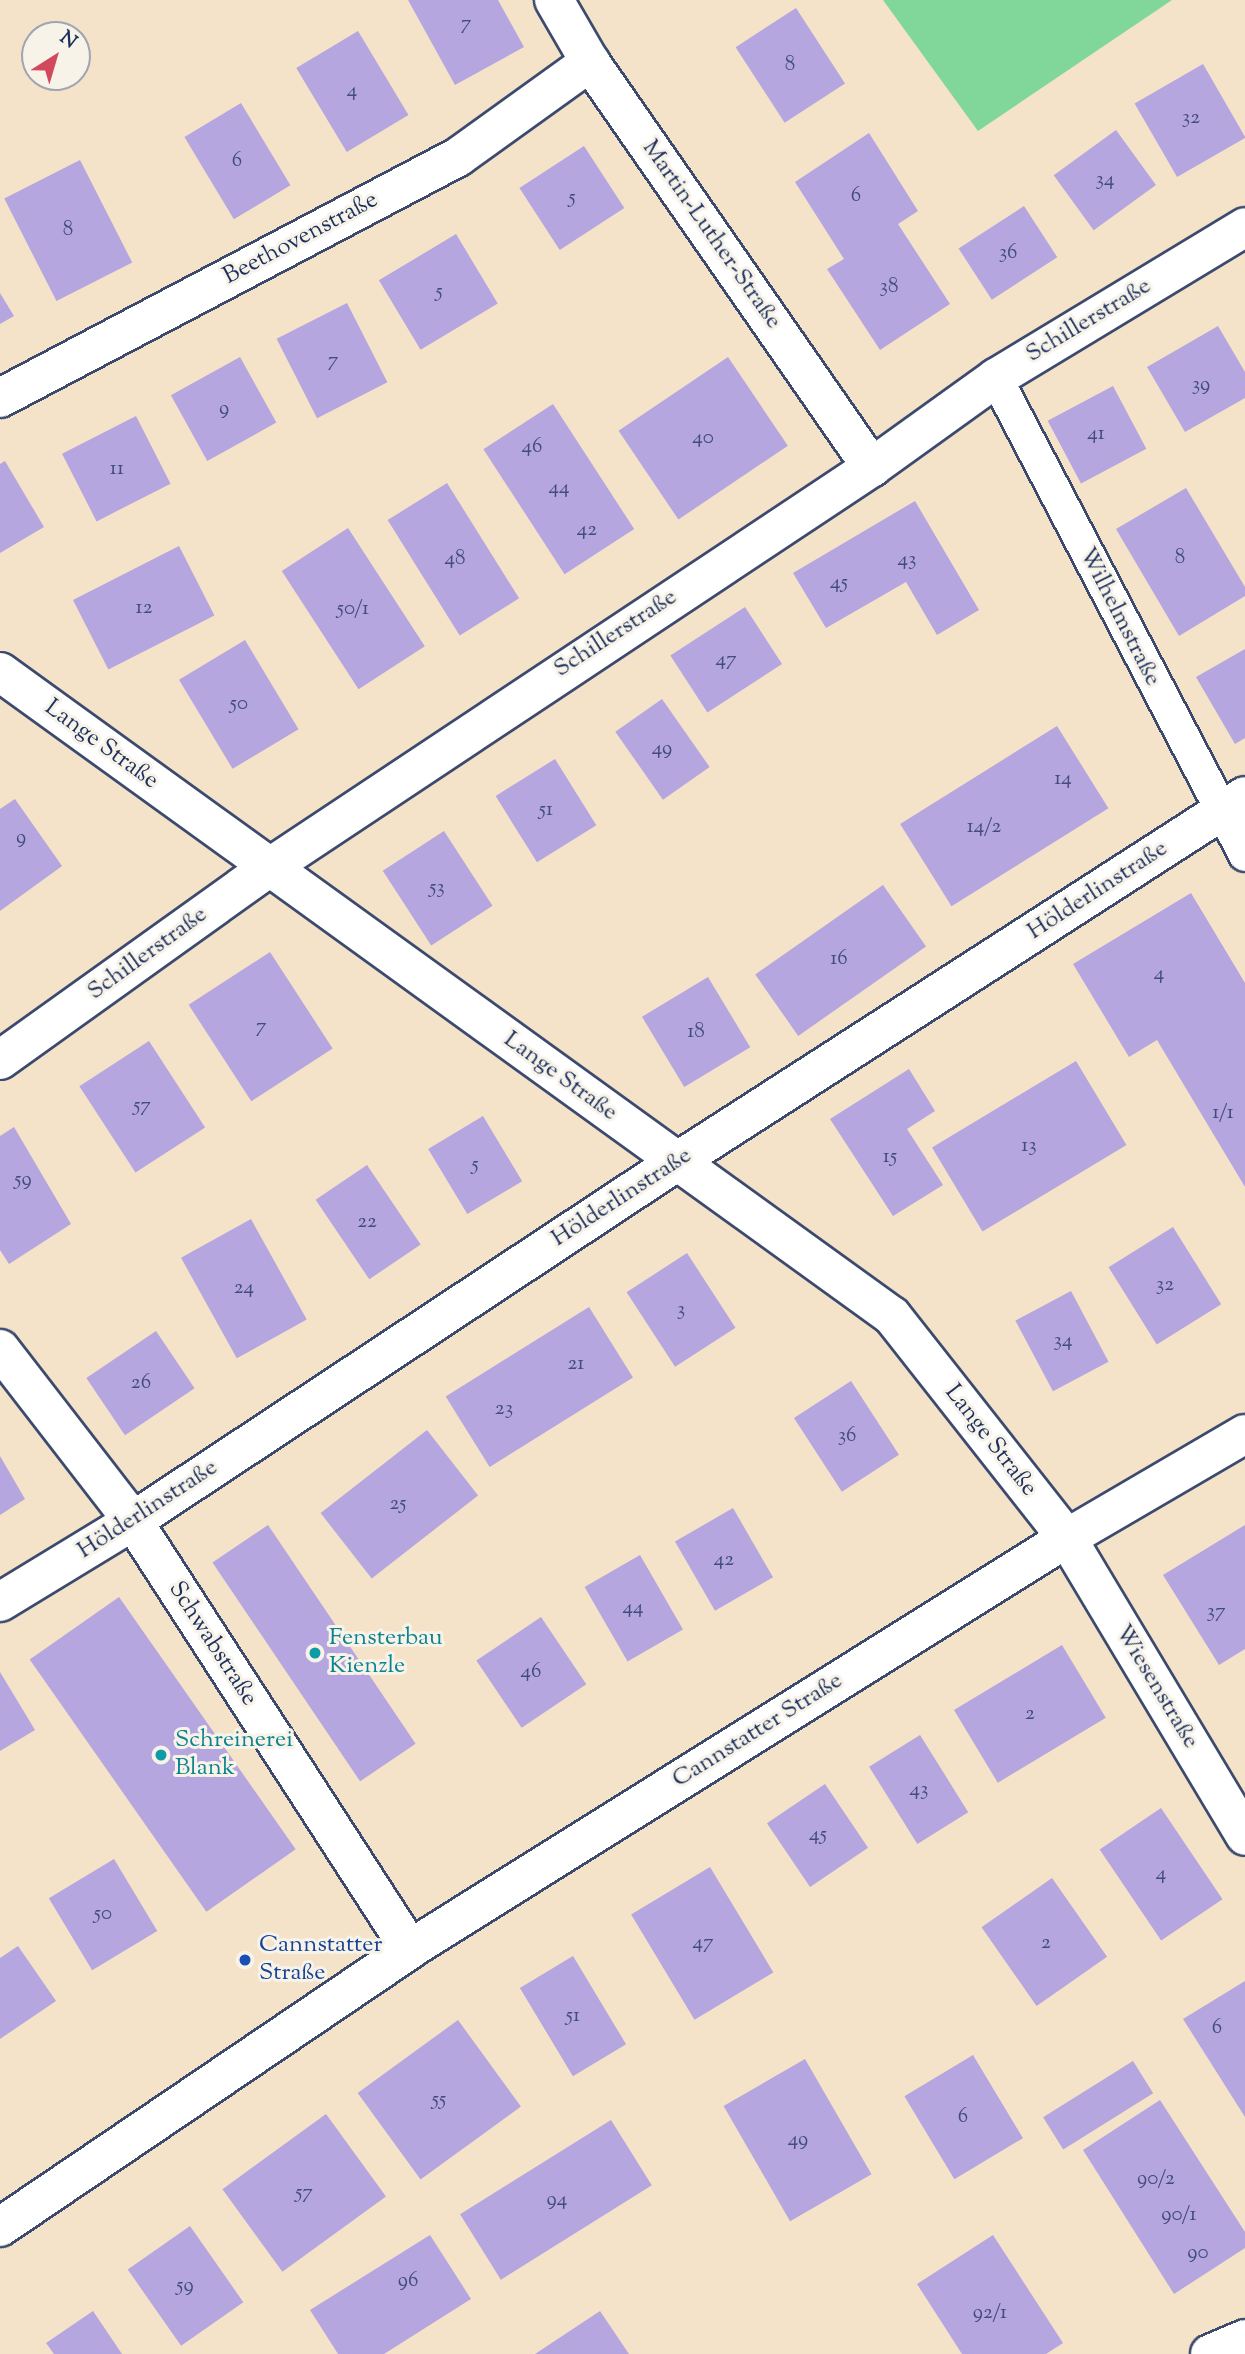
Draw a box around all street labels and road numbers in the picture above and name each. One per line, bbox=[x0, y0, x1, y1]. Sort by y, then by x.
street label: Martin-Luther-Straße bbox=[635, 135, 787, 335]
street label: Beethovenstraße bbox=[219, 186, 383, 292]
street label: Schillerstraße bbox=[1021, 272, 1157, 370]
street label: Wilhelmstraße bbox=[1072, 543, 1166, 691]
street label: Schillerstraße bbox=[549, 584, 683, 684]
street label: Lange Straße bbox=[38, 694, 164, 796]
street label: Hölderlinstraße bbox=[1023, 835, 1173, 947]
street label: Schillerstraße bbox=[83, 901, 213, 1007]
street label: Lange Straße bbox=[497, 1026, 623, 1128]
street label: Hölderlinstraße bbox=[547, 1142, 697, 1254]
street label: Lange Straße bbox=[937, 1379, 1043, 1503]
street label: Hölderlinstraße bbox=[73, 1454, 223, 1566]
street label: Schwabstraße bbox=[161, 1576, 263, 1712]
street label: Wiesenstraße bbox=[1108, 1620, 1204, 1754]
street label: Cannstatter Straße bbox=[668, 1667, 848, 1795]

